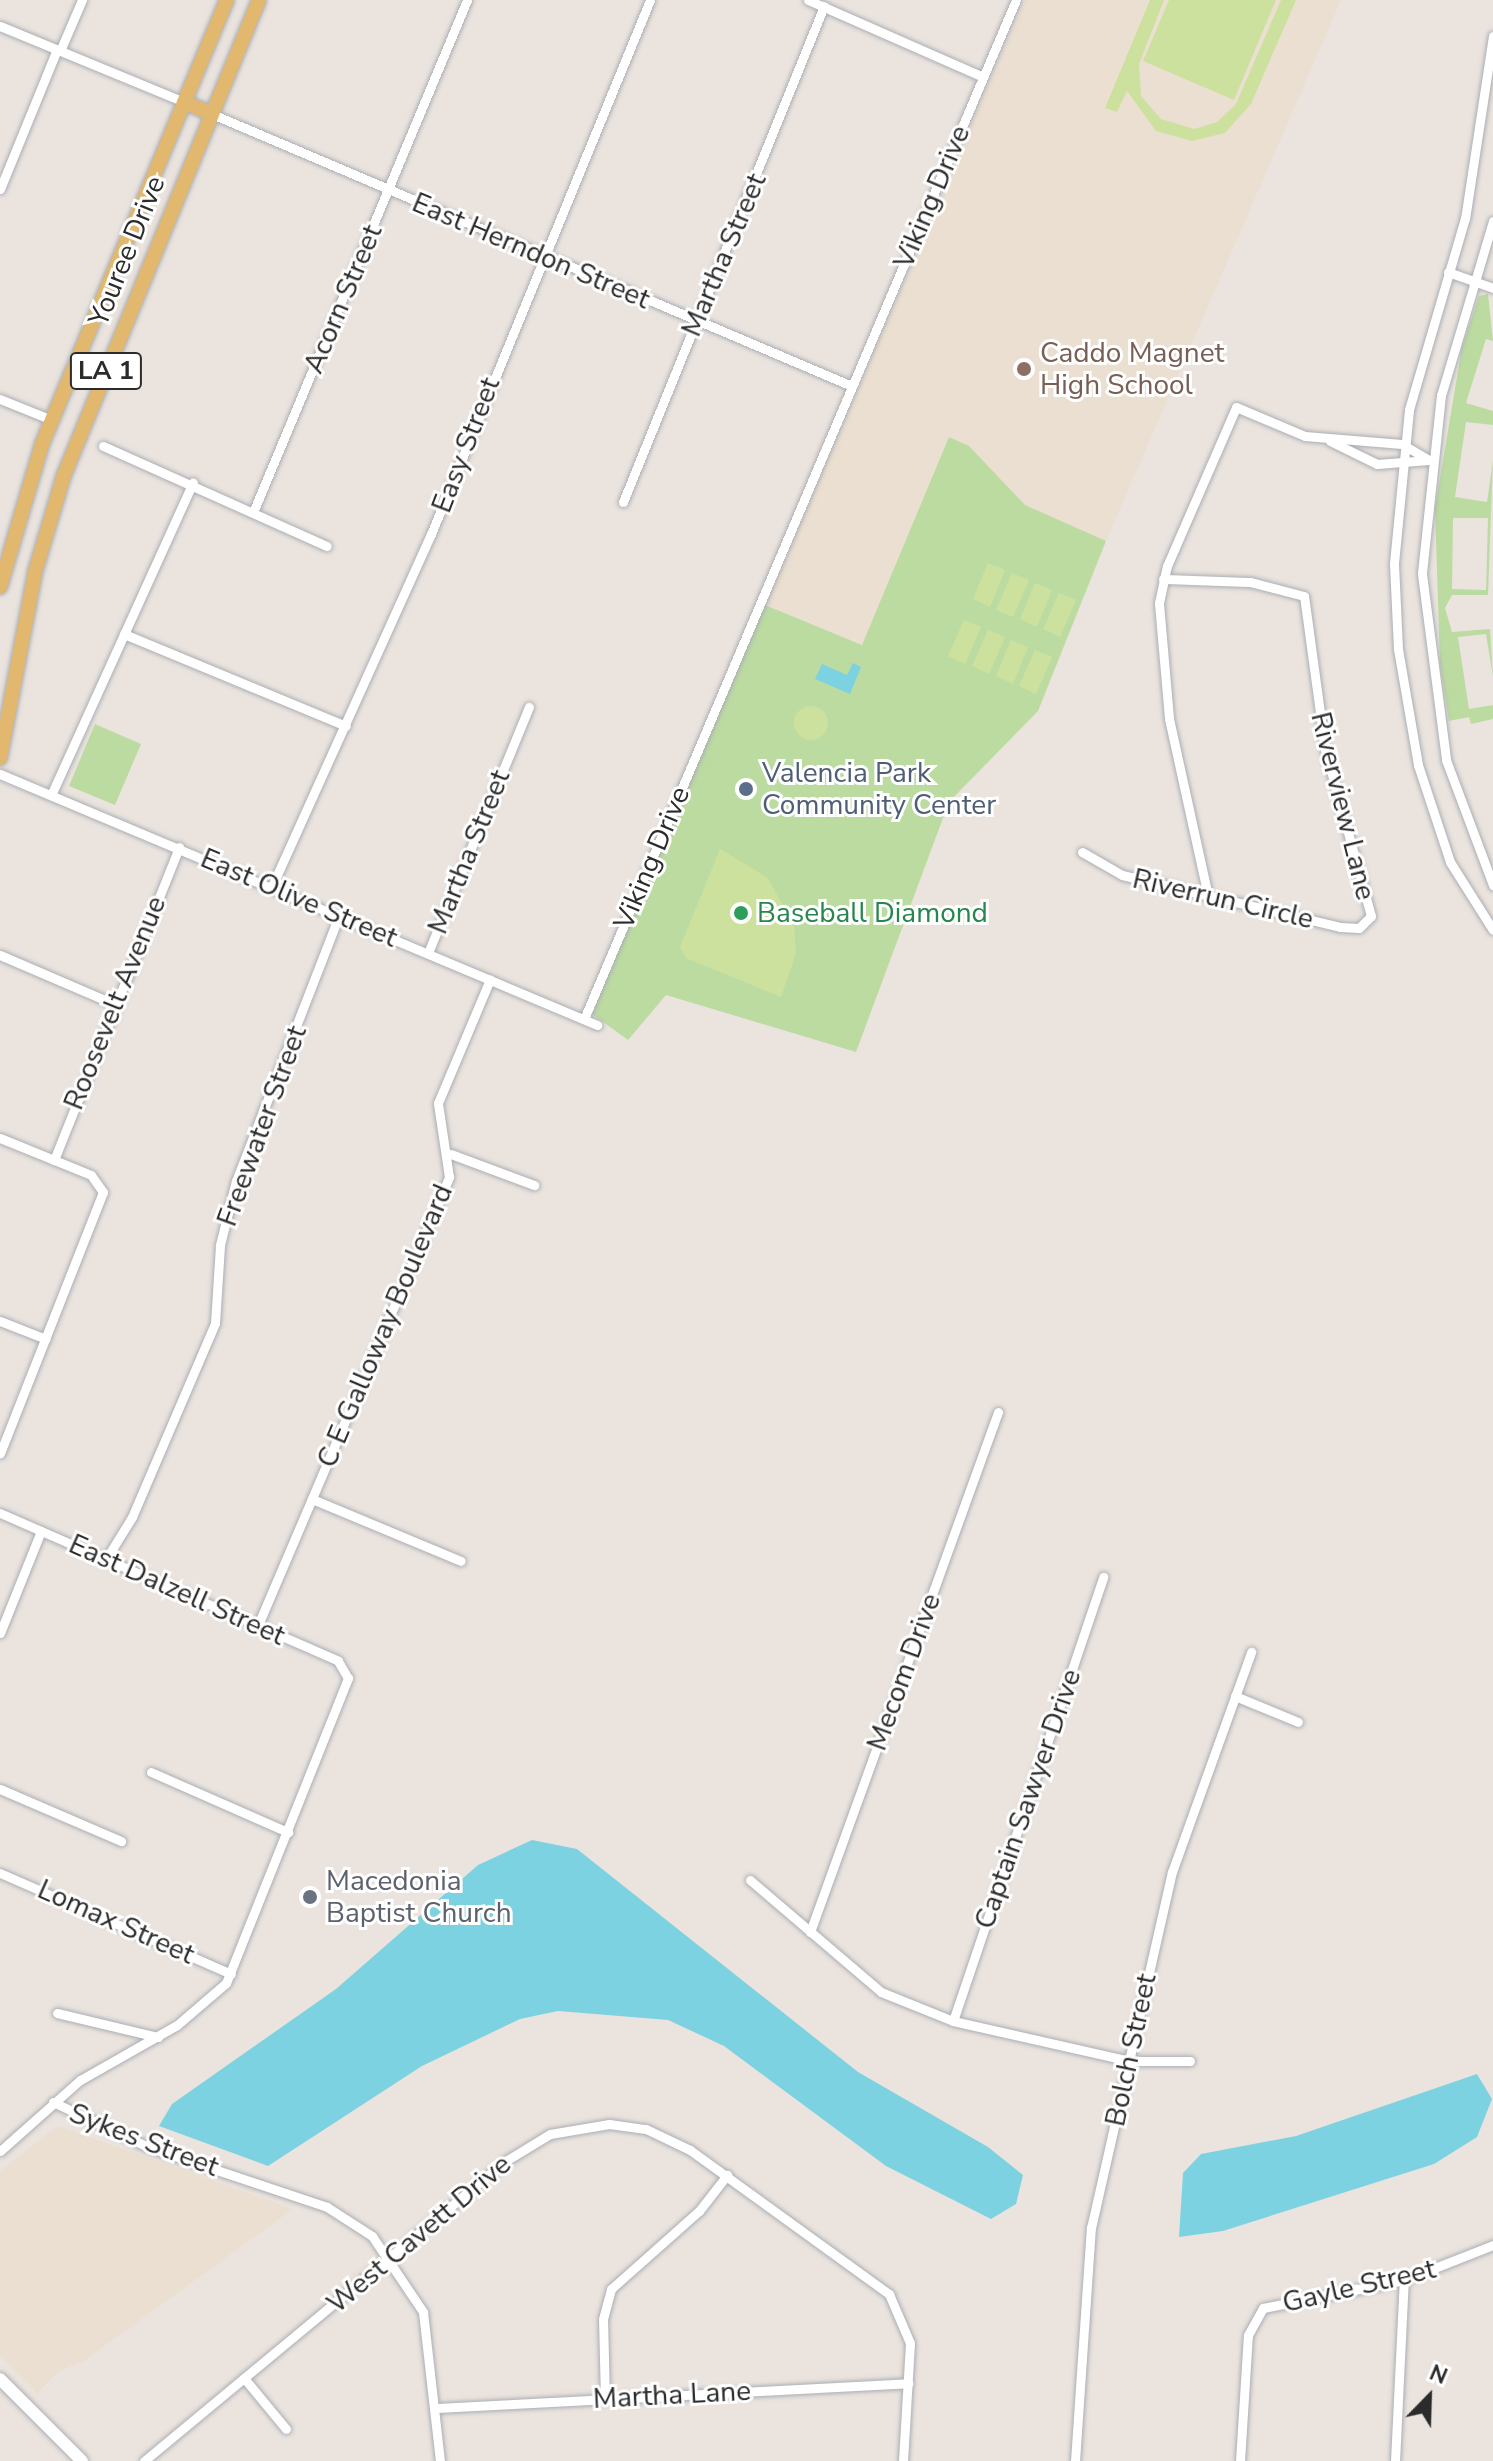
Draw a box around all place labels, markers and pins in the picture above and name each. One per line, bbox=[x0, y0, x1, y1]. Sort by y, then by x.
place label: Caddo Magnet High School bbox=[1040, 336, 1224, 402]
marker: Caddo Magnet High School bbox=[1015, 360, 1033, 378]
place label: Valencia Park Community Center bbox=[762, 756, 996, 822]
marker: Valencia Park Community Center bbox=[737, 780, 755, 798]
place label: Baseball Diamond bbox=[757, 896, 988, 930]
marker: Baseball Diamond bbox=[732, 904, 750, 922]
place label: Macedonia Baptist Church bbox=[326, 1864, 512, 1930]
marker: Macedonia Baptist Church bbox=[301, 1888, 319, 1906]

